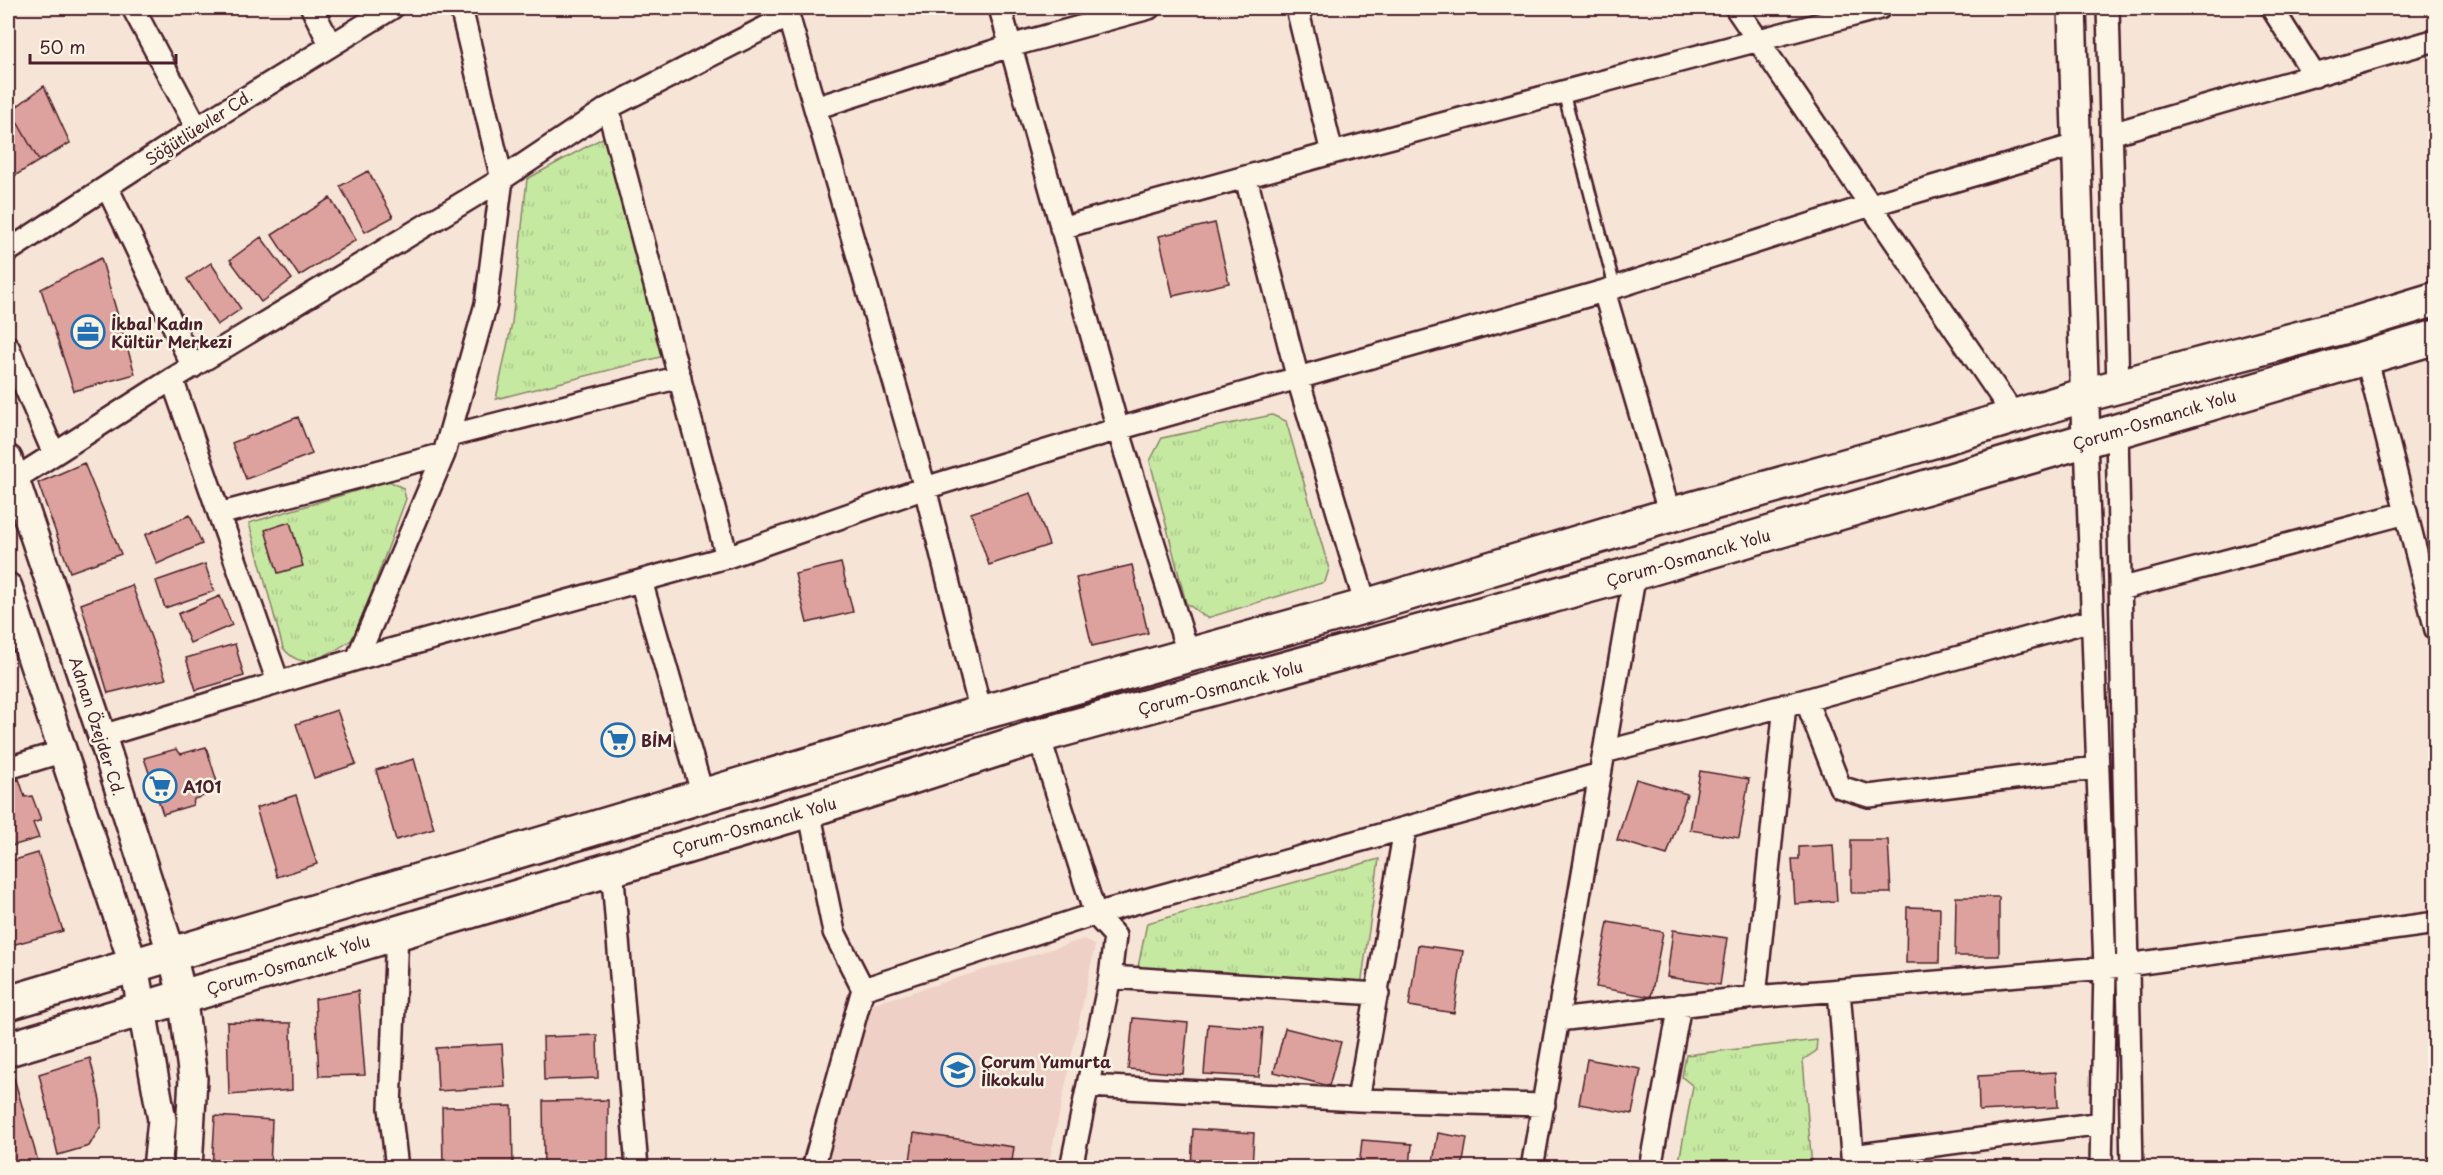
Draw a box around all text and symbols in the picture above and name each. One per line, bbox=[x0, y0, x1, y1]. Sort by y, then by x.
scale bar bbox=[30, 27, 176, 65]
text: 50 m bbox=[39, 33, 86, 60]
street label: Söğütlüevler Cd. bbox=[140, 83, 256, 171]
place label: İkbal Kadın Kültür Merkezi bbox=[111, 311, 232, 353]
office icon: İkbal Kadın Kültür Merkezi bbox=[70, 314, 106, 350]
street label: Çorum-Osmancık Yolu bbox=[2069, 383, 2239, 455]
street label: Çorum-Osmancık Yolu bbox=[1603, 522, 1773, 592]
street label: Adnan Özejder Cd. bbox=[64, 653, 132, 799]
street label: Çorum-Osmancık Yolu bbox=[1135, 653, 1305, 721]
supermarket icon: BİM bbox=[600, 722, 636, 758]
place label: BİM bbox=[641, 728, 672, 752]
supermarket icon: A101 bbox=[142, 768, 178, 804]
place label: A101 bbox=[183, 774, 221, 798]
street label: Çorum-Osmancık Yolu bbox=[669, 790, 839, 860]
street label: Çorum-Osmancık Yolu bbox=[203, 928, 373, 1000]
place label: Çorum Yumurta İlkokulu bbox=[981, 1049, 1111, 1091]
school or university icon: Çorum Yumurta İlkokulu bbox=[940, 1052, 976, 1088]

